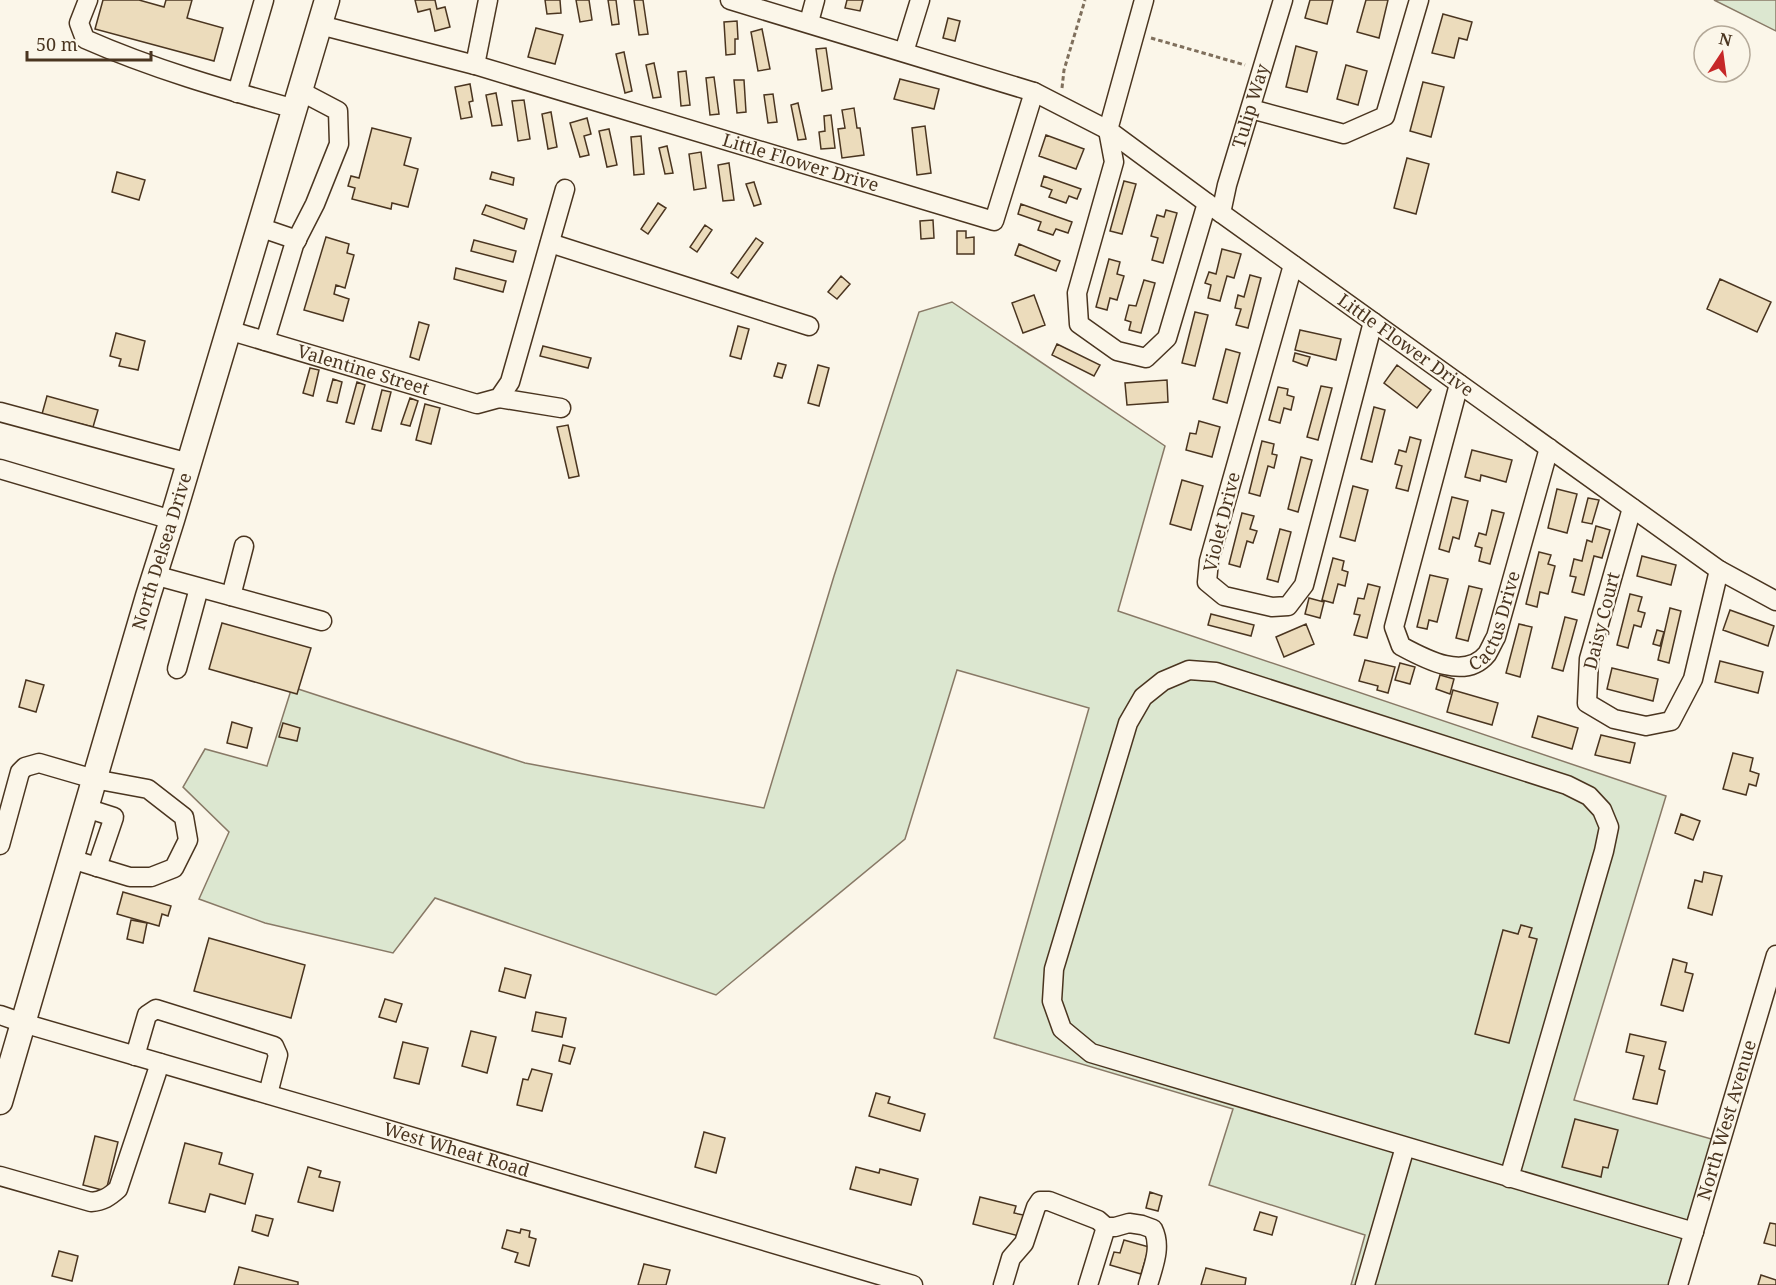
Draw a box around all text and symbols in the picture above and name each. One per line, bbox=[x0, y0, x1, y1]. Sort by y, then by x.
scale bar bbox=[27, 24, 152, 62]
north arrow bbox=[1692, 24, 1752, 84]
text: N bbox=[1717, 27, 1734, 52]
text: 50 m bbox=[36, 32, 78, 56]
street label: Tulip Way bbox=[1226, 60, 1274, 151]
street label: Little Flower Drive bbox=[720, 127, 882, 197]
street label: Little Flower Drive bbox=[1333, 288, 1479, 401]
street label: Valentine Street bbox=[295, 338, 432, 400]
street label: Violet Drive bbox=[1197, 469, 1245, 574]
street label: North Delsea Drive bbox=[126, 470, 196, 633]
street label: Cactus Drive bbox=[1464, 568, 1525, 676]
street label: Daisy Court bbox=[1577, 570, 1625, 672]
street label: North West Avenue bbox=[1691, 1037, 1761, 1203]
street label: West Wheat Road bbox=[381, 1116, 533, 1182]

